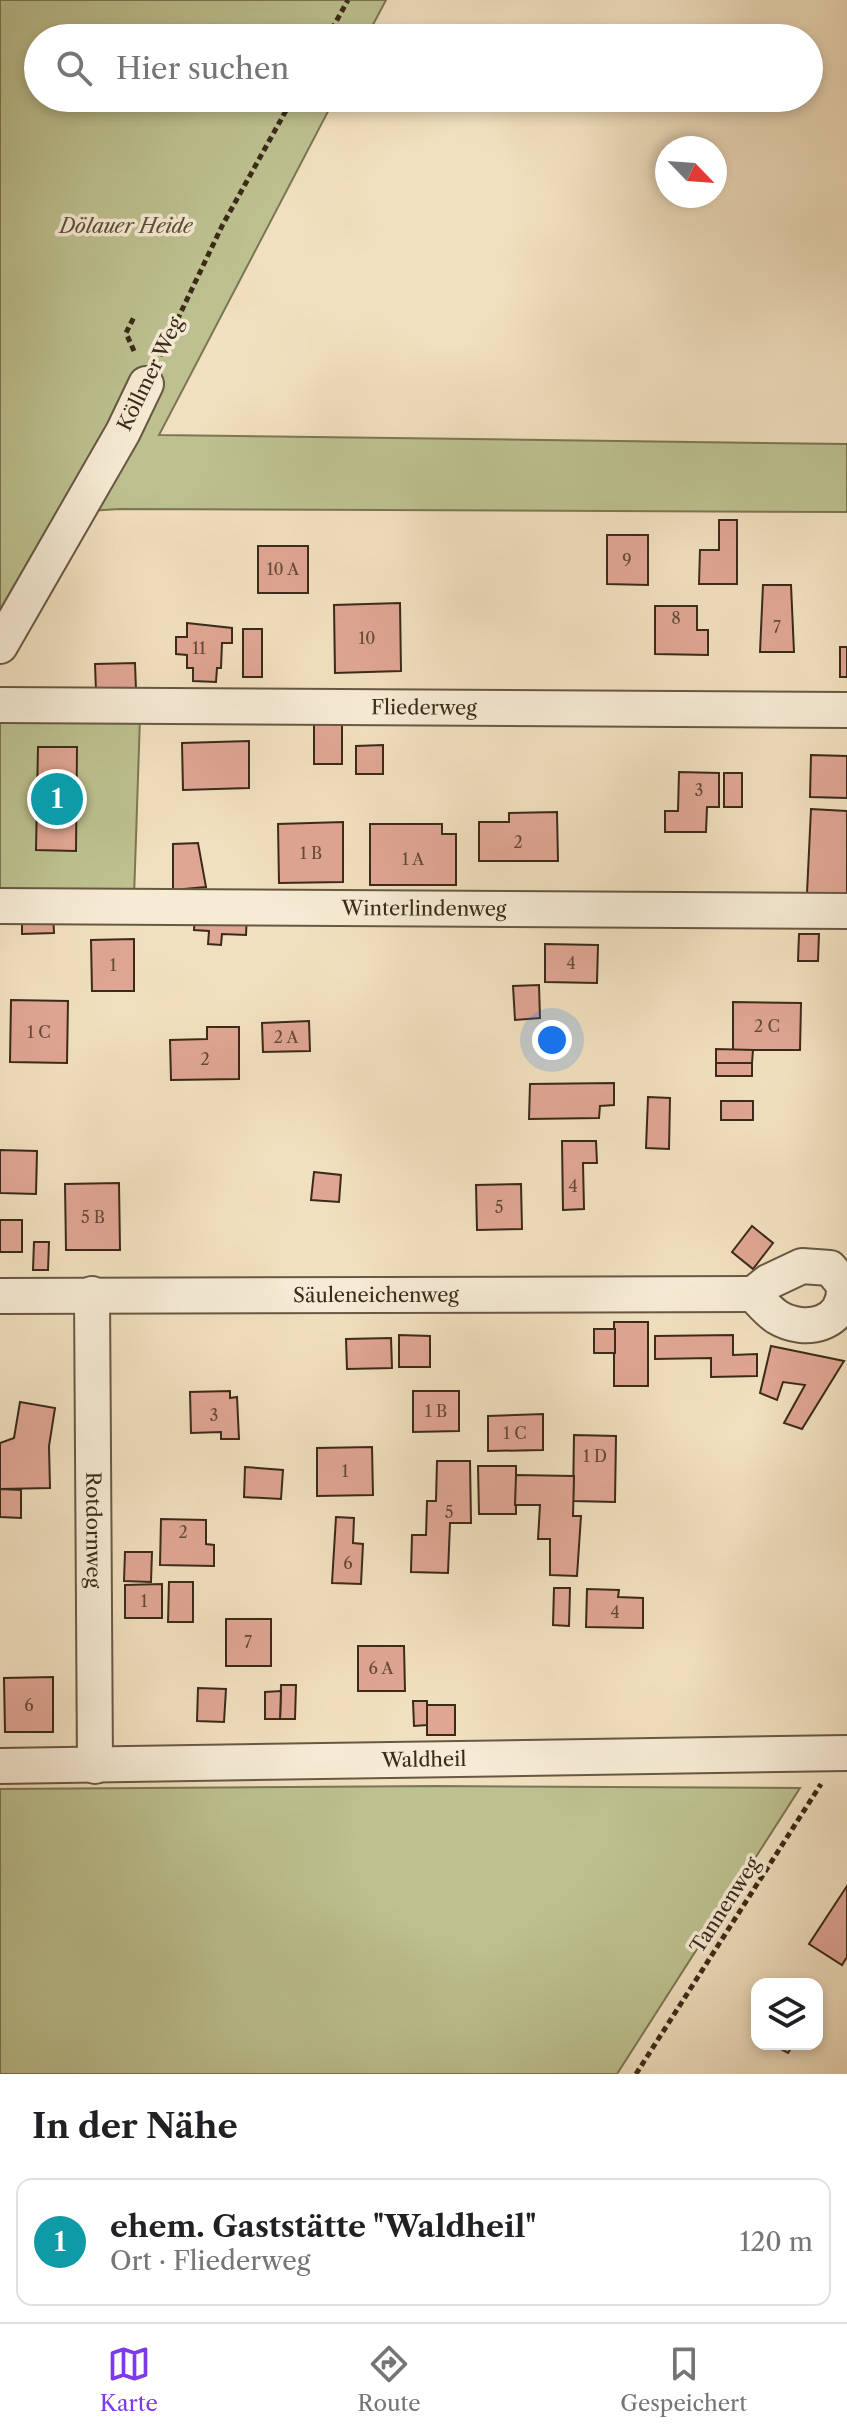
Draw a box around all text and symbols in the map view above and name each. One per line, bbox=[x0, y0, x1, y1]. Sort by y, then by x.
search box bbox=[24, 24, 823, 112]
icon: search bbox=[52, 46, 96, 90]
text: Hier suchen bbox=[116, 50, 289, 87]
north arrow bbox=[655, 136, 727, 208]
park label: Dölauer Heide bbox=[57, 214, 194, 238]
street label: Köllmer Weg bbox=[112, 313, 188, 435]
house number: 9 bbox=[622, 550, 632, 570]
house number: 10 A bbox=[267, 559, 300, 579]
house number: 8 bbox=[671, 608, 681, 628]
house number: 7 bbox=[773, 617, 781, 637]
house number: 10 bbox=[359, 628, 375, 648]
house number: 11 bbox=[192, 638, 206, 658]
street label: Fliederweg bbox=[371, 695, 477, 720]
pin: 1 bbox=[31, 769, 83, 829]
house number: 3 bbox=[695, 780, 703, 800]
house number: 2 bbox=[513, 832, 523, 852]
house number: 1 B bbox=[300, 843, 322, 863]
house number: 1 A bbox=[402, 849, 425, 869]
street label: Winterlindenweg bbox=[340, 896, 507, 921]
house number: 4 bbox=[566, 953, 576, 973]
house number: 1 bbox=[110, 955, 117, 975]
house number: 2 C bbox=[754, 1016, 780, 1036]
your location bbox=[532, 1020, 572, 1060]
house number: 1 C bbox=[27, 1022, 51, 1042]
house number: 2 A bbox=[274, 1027, 299, 1047]
house number: 2 bbox=[200, 1049, 210, 1069]
house number: 4 bbox=[568, 1176, 578, 1196]
house number: 5 bbox=[495, 1197, 503, 1217]
house number: 5 B bbox=[81, 1207, 105, 1227]
street label: Säuleneichenweg bbox=[293, 1283, 459, 1307]
house number: 1 B bbox=[425, 1401, 447, 1421]
house number: 3 bbox=[210, 1405, 218, 1425]
house number: 1 C bbox=[503, 1423, 527, 1443]
house number: 1 D bbox=[583, 1446, 607, 1466]
house number: 1 bbox=[342, 1461, 349, 1481]
street label: Rotdornweg bbox=[81, 1472, 106, 1589]
house number: 5 bbox=[445, 1502, 453, 1522]
house number: 2 bbox=[178, 1522, 188, 1542]
house number: 6 bbox=[343, 1553, 353, 1573]
house number: 1 bbox=[141, 1591, 148, 1611]
house number: 4 bbox=[610, 1602, 620, 1622]
house number: 7 bbox=[244, 1632, 252, 1652]
house number: 6 A bbox=[369, 1658, 395, 1678]
house number: 6 bbox=[24, 1695, 34, 1715]
street label: Waldheil bbox=[380, 1747, 466, 1772]
street label: Tannenweg bbox=[685, 1852, 765, 1958]
map controls bbox=[751, 1978, 823, 2050]
button: layers bbox=[751, 1978, 823, 2050]
text: In der Nähe bbox=[32, 2105, 238, 2147]
text: ehem. Gaststätte "Waldheil" bbox=[110, 2208, 536, 2245]
text: 1 bbox=[54, 2226, 66, 2258]
text: 120 m bbox=[739, 2226, 813, 2258]
text: Ort · Fliederweg bbox=[110, 2245, 310, 2277]
tab: Karte bbox=[100, 2342, 158, 2417]
tab: Route bbox=[358, 2342, 421, 2417]
tab: Gespeichert bbox=[620, 2342, 747, 2417]

